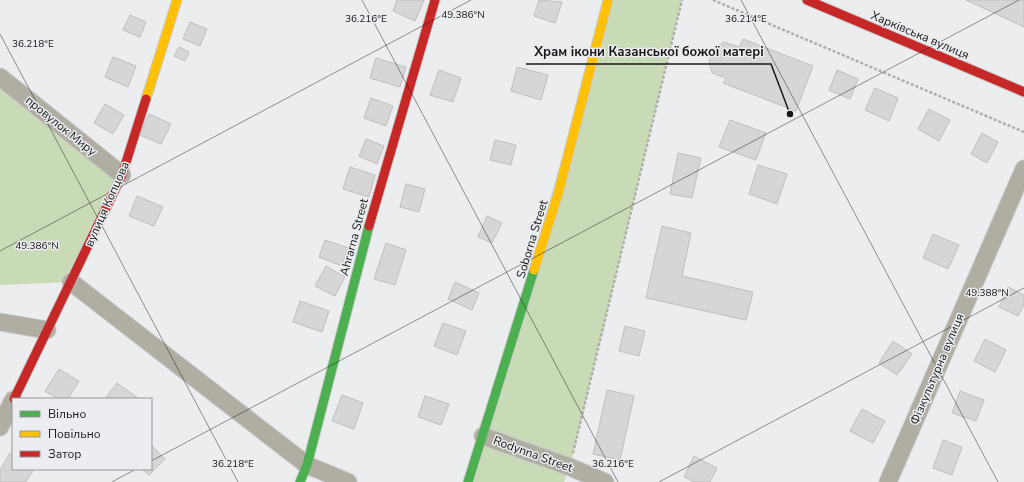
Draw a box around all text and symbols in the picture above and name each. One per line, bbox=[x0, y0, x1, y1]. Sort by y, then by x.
street label: Харківська вулиця bbox=[868, 7, 972, 63]
text: 49.386°N bbox=[441, 8, 485, 22]
text: 36.216°E bbox=[345, 12, 387, 26]
text: 36.214°E bbox=[725, 12, 767, 26]
text: 36.218°E bbox=[12, 37, 54, 51]
callout: Храм ікони Казанської божої матері bbox=[526, 39, 771, 64]
text: Храм ікони Казанської божої матері bbox=[533, 43, 764, 61]
street label: провулок Миру bbox=[22, 92, 100, 160]
street label: вулиця Копцова bbox=[81, 159, 133, 249]
street label: Ahrarna Street bbox=[336, 196, 372, 277]
street label: Soborna Street bbox=[513, 197, 552, 280]
text: 49.386°N bbox=[15, 239, 59, 253]
text: 49.388°N bbox=[965, 286, 1009, 300]
street label: Фізкультурна вулиця bbox=[906, 311, 968, 427]
legend bbox=[12, 398, 152, 470]
text: Вільно bbox=[48, 406, 86, 422]
text: Повільно bbox=[48, 426, 101, 442]
street label: Rodynna Street bbox=[491, 432, 576, 476]
text: Затор bbox=[48, 446, 81, 462]
text: 36.218°E bbox=[212, 457, 254, 471]
text: 36.216°E bbox=[592, 457, 634, 471]

